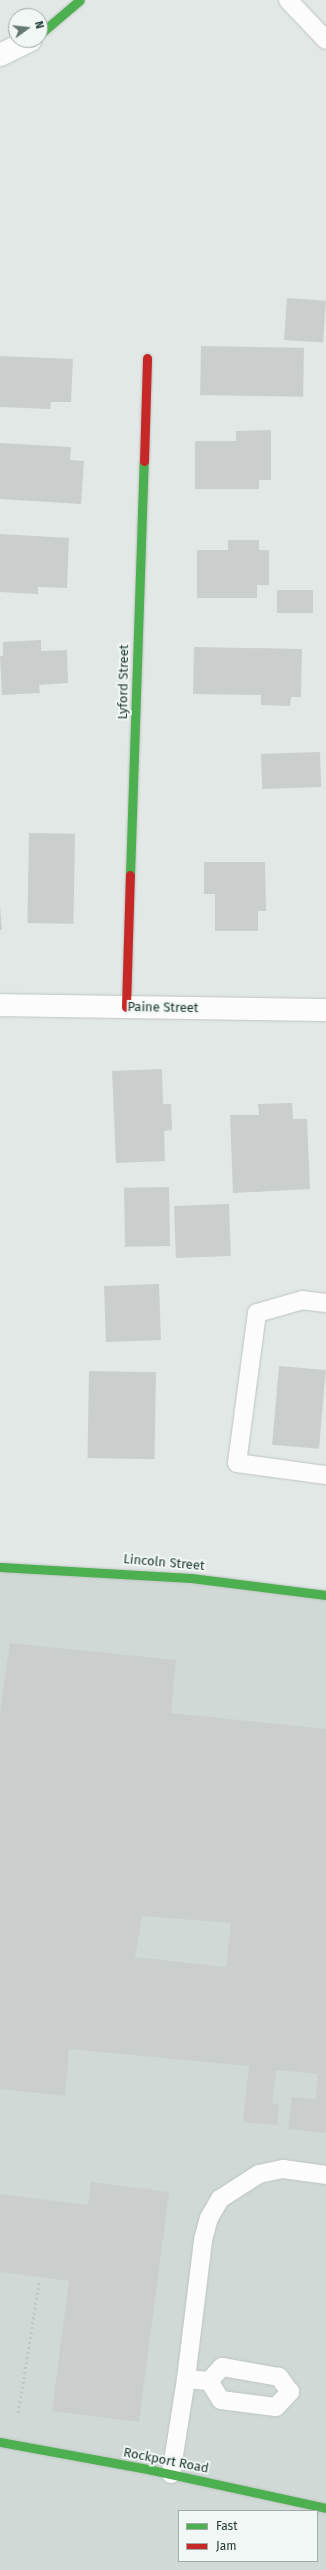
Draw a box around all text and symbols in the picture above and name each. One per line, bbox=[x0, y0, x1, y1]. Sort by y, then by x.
north arrow bbox=[8, 8, 48, 48]
text: N bbox=[32, 20, 46, 30]
street label: Lyford Street bbox=[116, 644, 132, 720]
street label: Paine Street bbox=[127, 1000, 199, 1016]
street label: Lincoln Street bbox=[123, 1552, 205, 1574]
street label: Rockport Road bbox=[122, 2445, 210, 2477]
legend bbox=[178, 2510, 318, 2562]
text: Fast bbox=[216, 2519, 238, 2533]
text: Jam bbox=[216, 2539, 236, 2553]

